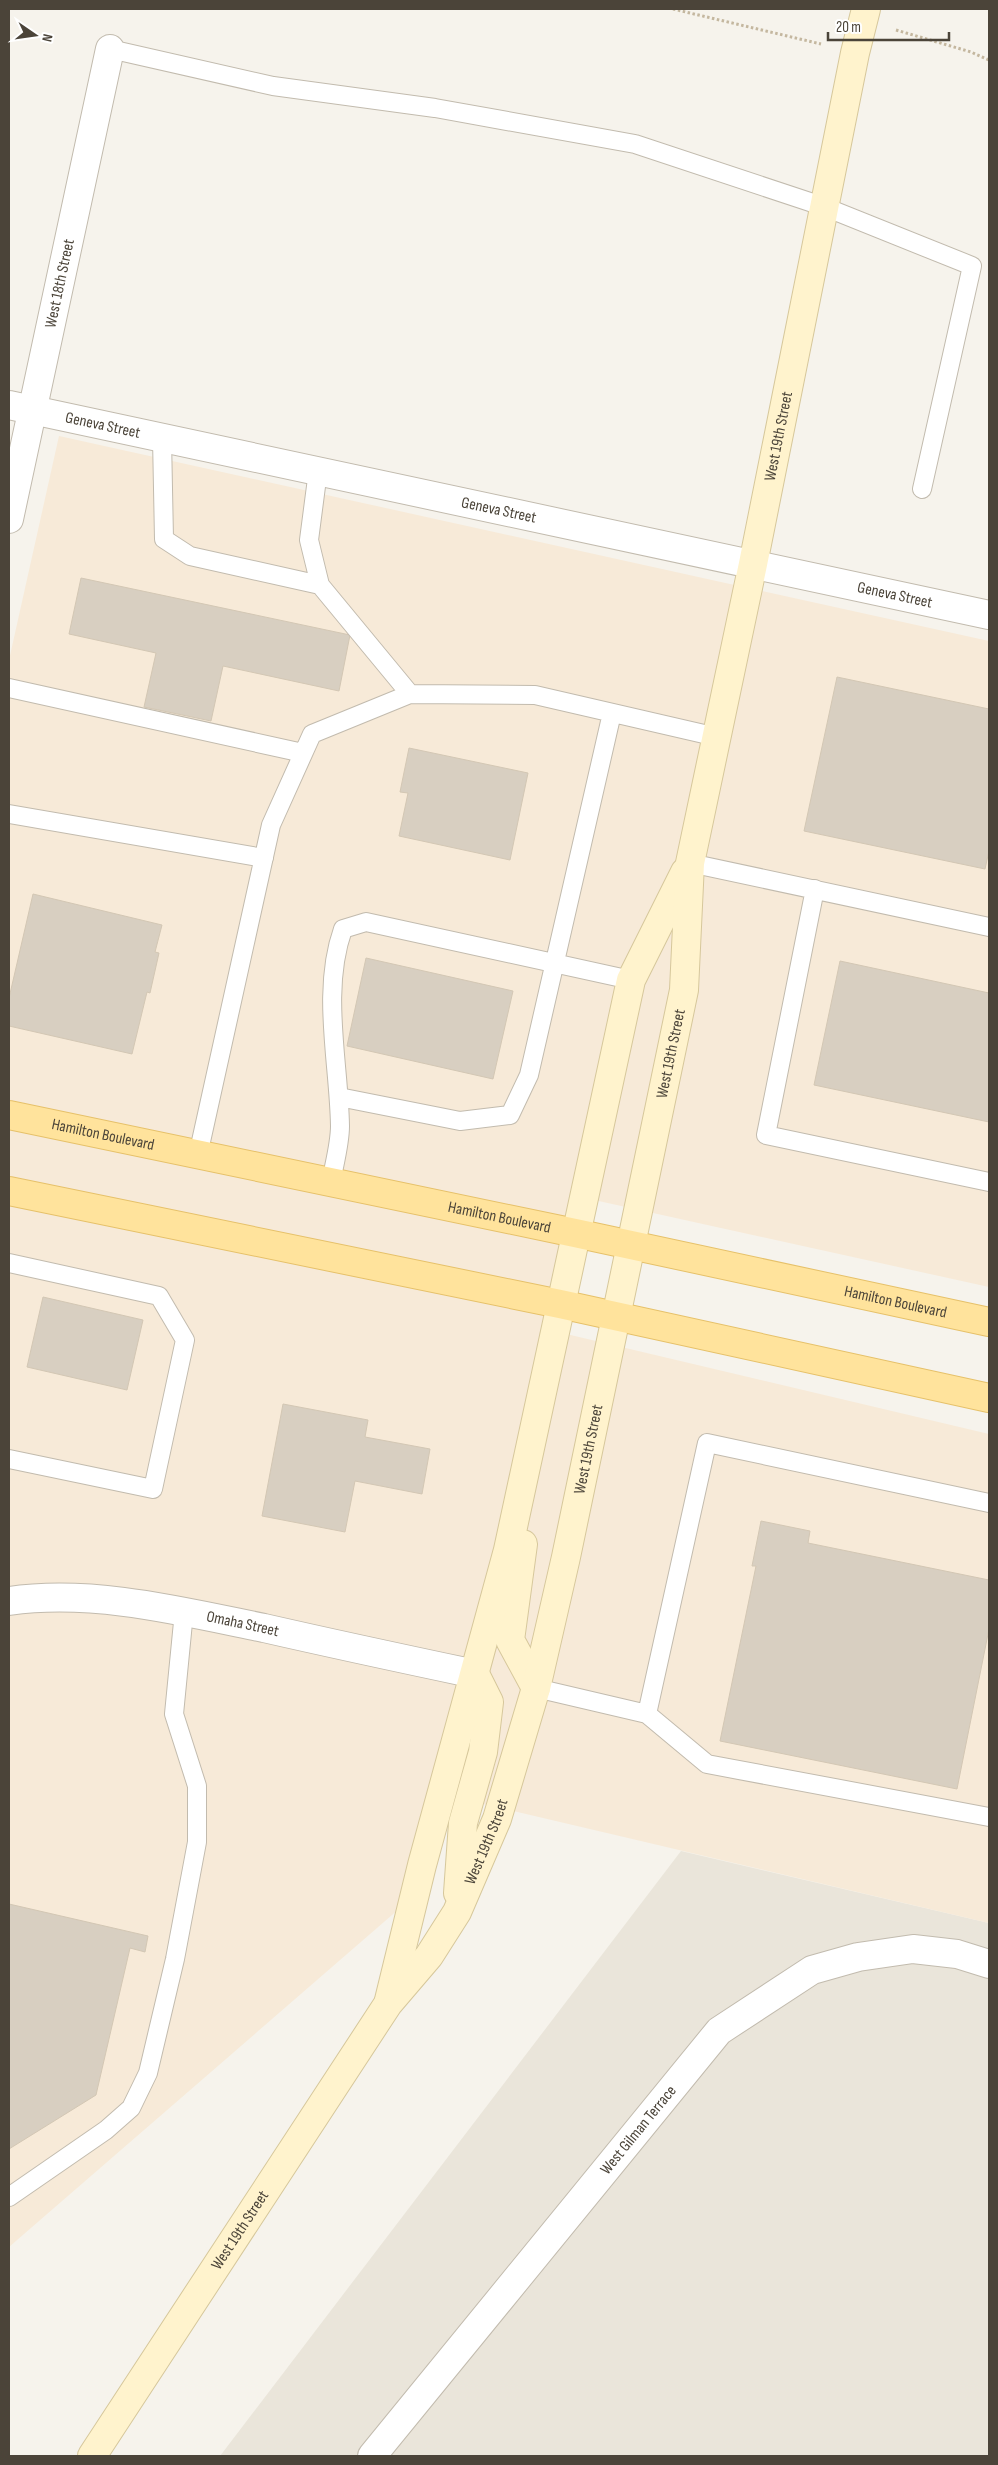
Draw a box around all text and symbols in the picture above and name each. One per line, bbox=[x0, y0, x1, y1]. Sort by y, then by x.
north arrow bbox=[10, 10, 60, 60]
scale bar bbox=[828, 10, 949, 42]
text: 20 m bbox=[836, 18, 861, 37]
text: N bbox=[38, 32, 56, 43]
street label: West 18th Street bbox=[41, 237, 78, 330]
street label: West 19th Street bbox=[760, 390, 797, 483]
street label: Geneva Street bbox=[64, 408, 142, 442]
street label: Geneva Street bbox=[460, 493, 538, 527]
street label: Geneva Street bbox=[856, 578, 934, 612]
street label: West 19th Street bbox=[652, 1007, 689, 1100]
street label: Hamilton Boulevard bbox=[50, 1115, 156, 1155]
street label: Hamilton Boulevard bbox=[446, 1197, 552, 1237]
street label: Hamilton Boulevard bbox=[843, 1282, 948, 1322]
street label: West 19th Street bbox=[570, 1403, 607, 1496]
street label: Omaha Street bbox=[205, 1607, 281, 1641]
street label: West 19th Street bbox=[461, 1797, 512, 1887]
street label: West Gilman Terrace bbox=[596, 2082, 680, 2178]
street label: West 19th Street bbox=[207, 2187, 273, 2273]

